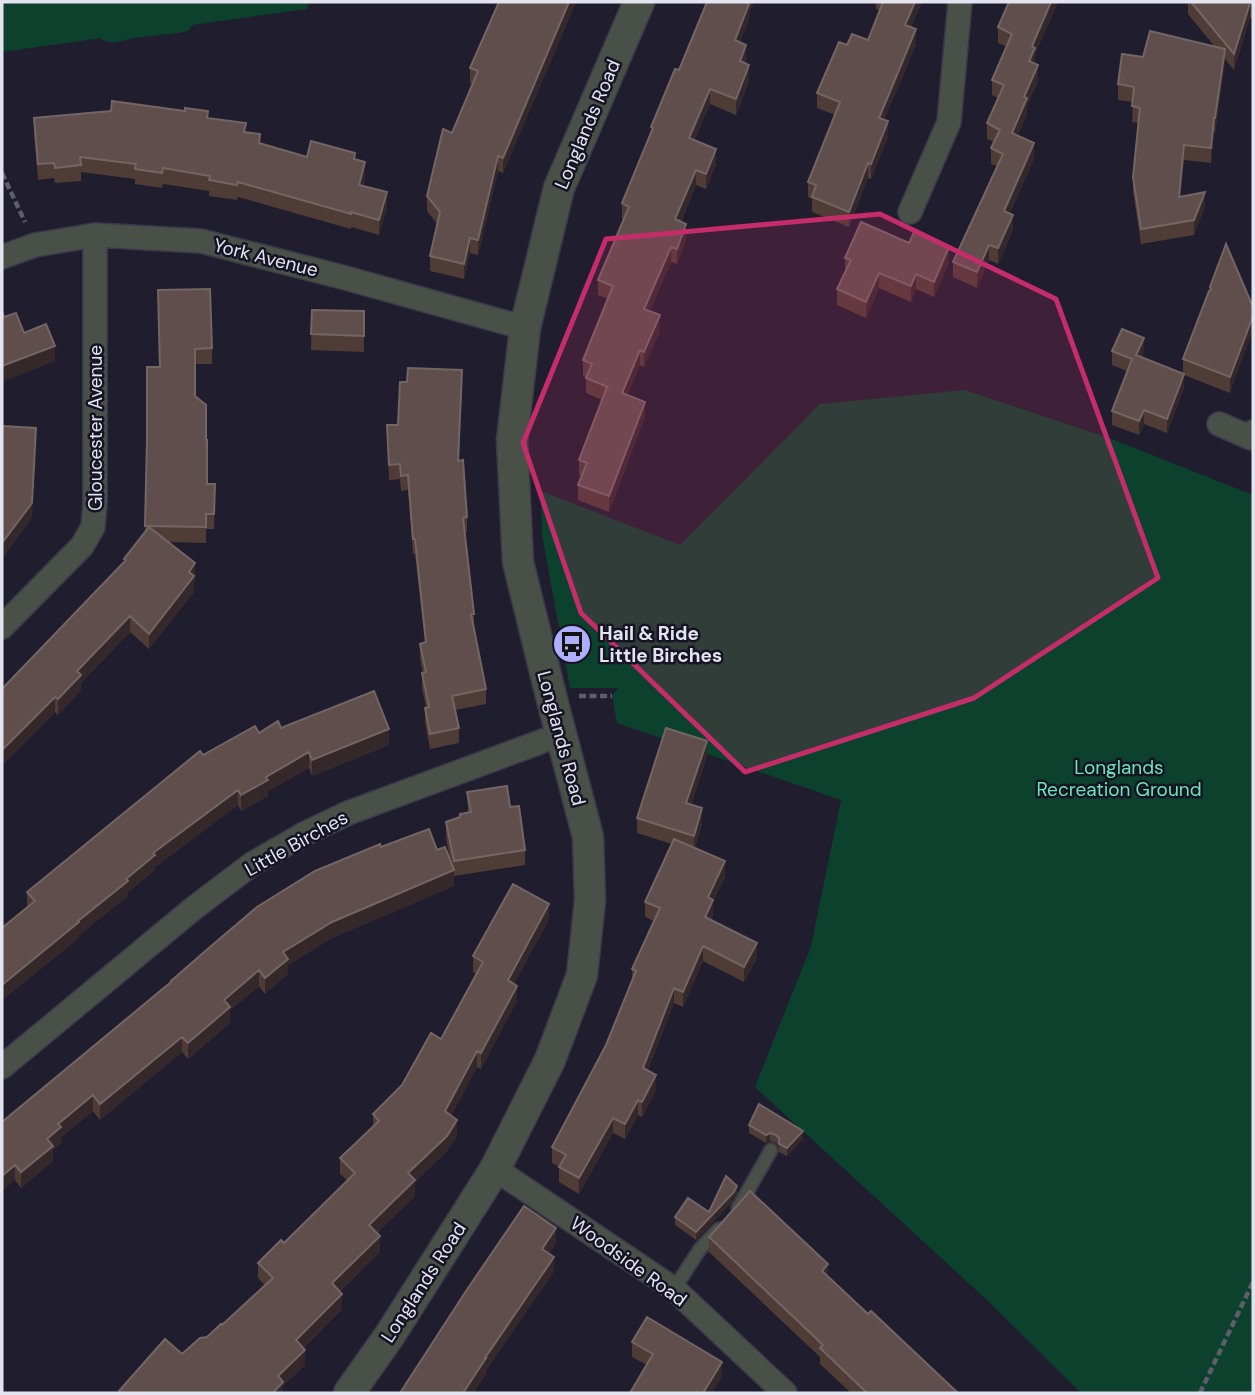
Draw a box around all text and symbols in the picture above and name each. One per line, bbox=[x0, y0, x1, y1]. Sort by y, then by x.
street label: Longlands Road bbox=[549, 56, 626, 193]
street label: York Avenue bbox=[211, 232, 321, 283]
street label: Gloucester Avenue bbox=[83, 345, 108, 511]
place label: Hail & Ride Little Birches bbox=[599, 621, 722, 668]
bus stop icon: Hail & Ride Little Birches bbox=[551, 623, 593, 665]
street label: Longlands Road bbox=[532, 668, 592, 808]
park label: Longlands Recreation Ground bbox=[1036, 755, 1202, 802]
street label: Little Birches bbox=[240, 805, 352, 882]
street label: Woodside Road bbox=[566, 1211, 692, 1312]
street label: Longlands Road bbox=[375, 1217, 472, 1347]

